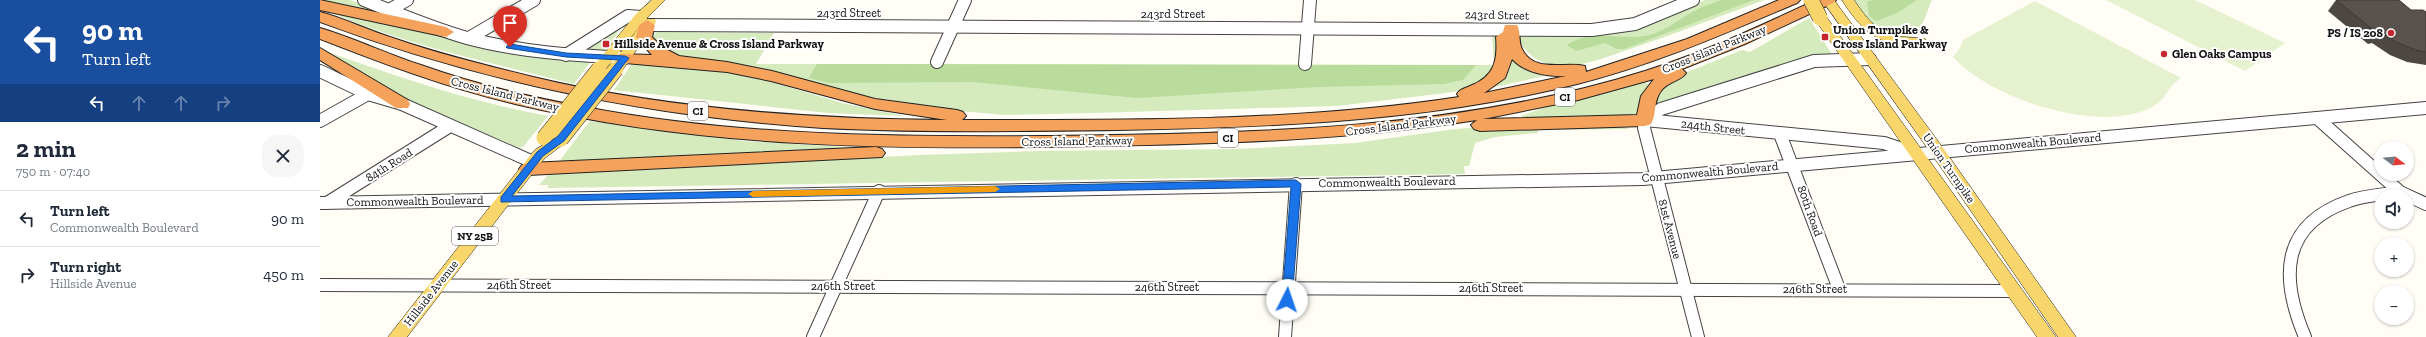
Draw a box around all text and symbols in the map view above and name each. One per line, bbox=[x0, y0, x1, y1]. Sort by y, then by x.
pin bbox=[493, 6, 527, 47]
street label: 243rd Street bbox=[817, 6, 882, 20]
street label: 243rd Street bbox=[1141, 7, 1206, 21]
street label: 243rd Street bbox=[1465, 7, 1530, 23]
icon: arrive bbox=[499, 12, 521, 34]
text: 90 m bbox=[82, 14, 143, 47]
icon: left bbox=[16, 16, 68, 68]
street label: Cross Island Parkway bbox=[1660, 21, 1769, 76]
place label: Union Turnpike & Cross Island Parkway bbox=[1833, 23, 1948, 51]
place label: PS / IS 208 bbox=[2327, 26, 2384, 40]
marker: PS / IS 208 bbox=[2386, 28, 2396, 38]
marker: Union Turnpike & Cross Island Parkway bbox=[1820, 32, 1830, 42]
place label: Hillside Avenue & Cross Island Parkway bbox=[614, 37, 824, 51]
marker: Hillside Avenue & Cross Island Parkway bbox=[601, 39, 611, 49]
place label: Glen Oaks Campus bbox=[2172, 47, 2272, 61]
text: Turn left bbox=[82, 48, 151, 70]
marker: Glen Oaks Campus bbox=[2159, 49, 2169, 59]
street label: Cross Island Parkway bbox=[449, 74, 561, 114]
road number: CI bbox=[1555, 88, 1575, 106]
icon: left bbox=[86, 92, 108, 114]
icon: ahead bbox=[128, 92, 150, 114]
icon: ahead bbox=[170, 92, 192, 114]
icon: right bbox=[212, 92, 234, 114]
road number: CI bbox=[688, 102, 708, 120]
street label: Cross Island Parkway bbox=[1345, 111, 1458, 139]
street label: 244th Street bbox=[1680, 117, 1746, 137]
road number: CI bbox=[1218, 129, 1238, 147]
street label: Union Turnpike bbox=[1920, 130, 1978, 206]
street label: Commonwealth Boulevard bbox=[1964, 130, 2102, 156]
street label: Cross Island Parkway bbox=[1021, 133, 1134, 149]
text: 2 min bbox=[16, 134, 76, 163]
button: close bbox=[262, 135, 304, 177]
north arrow bbox=[2374, 141, 2414, 181]
map controls bbox=[2374, 141, 2414, 325]
street label: 84th Road bbox=[363, 145, 415, 185]
street label: Commonwealth Boulevard bbox=[1641, 159, 1779, 185]
text: 750 m · 07:40 bbox=[16, 164, 90, 179]
street label: Commonwealth Boulevard bbox=[1318, 174, 1456, 190]
street label: 80th Road bbox=[1794, 184, 1826, 239]
button: sound bbox=[2374, 189, 2414, 229]
street label: Commonwealth Boulevard bbox=[346, 193, 484, 209]
street label: 81st Avenue bbox=[1655, 198, 1685, 261]
text: Turn left bbox=[50, 202, 110, 220]
icon: left bbox=[16, 208, 38, 230]
text: 90 m bbox=[271, 210, 304, 228]
text: Commonwealth Boulevard bbox=[50, 220, 199, 235]
road number: NY 25B bbox=[452, 227, 498, 245]
button: + bbox=[2374, 237, 2414, 277]
street label: Hillside Avenue bbox=[401, 257, 461, 329]
text: Turn right bbox=[50, 258, 121, 276]
icon: right bbox=[16, 264, 38, 286]
text: 450 m bbox=[263, 266, 304, 284]
text: Hillside Avenue bbox=[50, 276, 137, 291]
street label: 246th Street bbox=[487, 278, 552, 292]
street label: 246th Street bbox=[811, 279, 876, 293]
position arrow bbox=[1266, 279, 1308, 321]
street label: 246th Street bbox=[1135, 280, 1200, 294]
street label: 246th Street bbox=[1459, 281, 1524, 295]
street label: 246th Street bbox=[1783, 282, 1848, 296]
button: − bbox=[2374, 285, 2414, 325]

